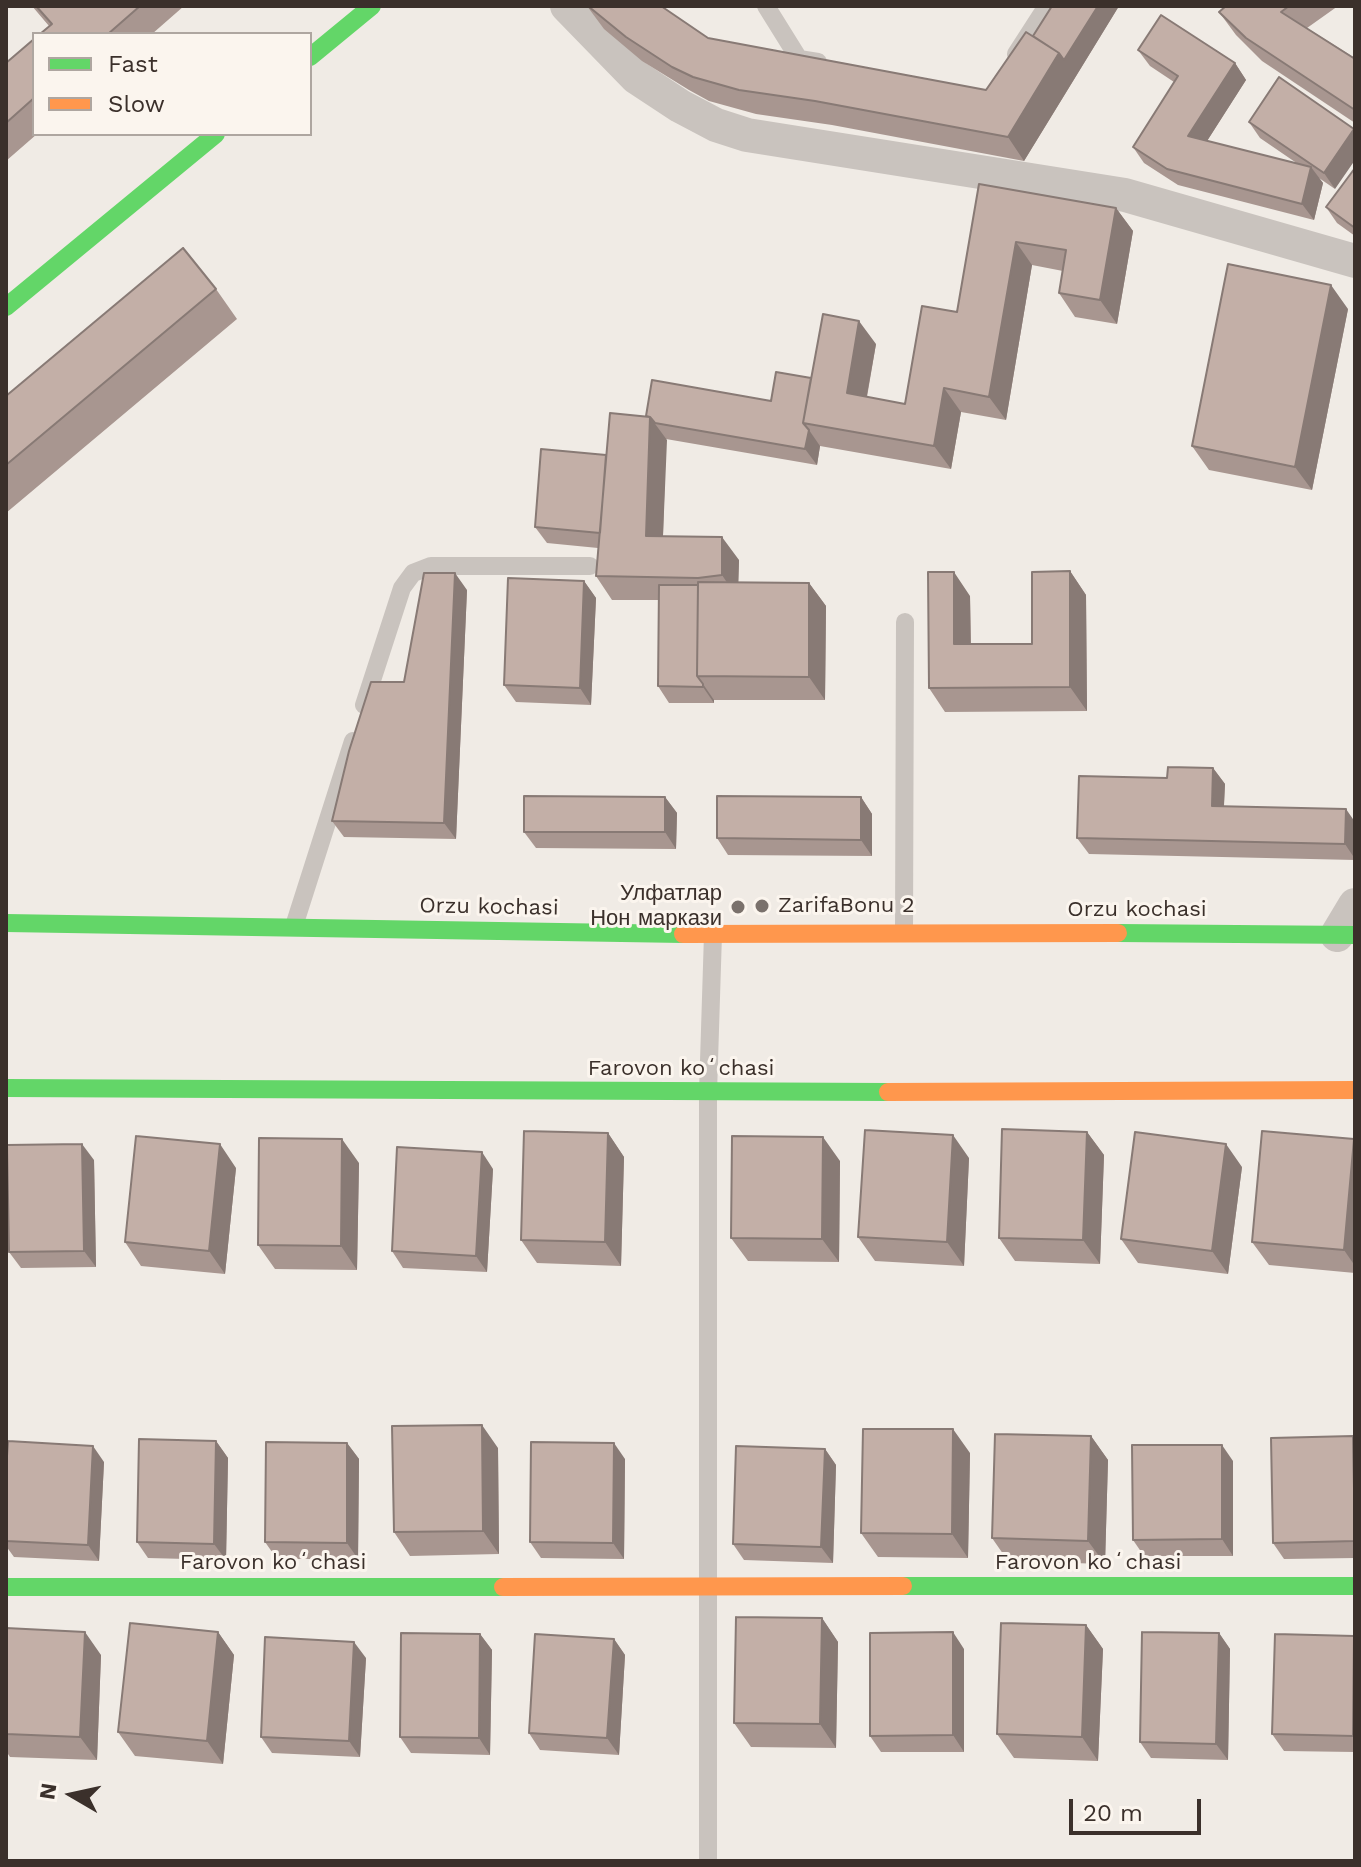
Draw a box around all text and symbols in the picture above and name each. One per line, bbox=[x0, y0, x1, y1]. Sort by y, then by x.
legend bbox=[32, 32, 312, 136]
text: Fast bbox=[108, 50, 158, 78]
text: Slow bbox=[108, 90, 165, 118]
place label: Улфатлар Нон маркази bbox=[590, 881, 722, 932]
street label: Orzu kochasi bbox=[419, 893, 559, 921]
place label: ZarifaBonu 2 bbox=[778, 893, 915, 919]
marker: ZarifaBonu 2 bbox=[753, 897, 771, 915]
street label: Orzu kochasi bbox=[1067, 897, 1207, 923]
marker: Улфатлар Нон маркази bbox=[729, 898, 747, 916]
street label: Farovon koʻchasi bbox=[588, 1056, 774, 1082]
street label: Farovon koʻchasi bbox=[180, 1550, 366, 1576]
street label: Farovon koʻchasi bbox=[995, 1550, 1181, 1576]
north arrow bbox=[32, 1755, 112, 1835]
text: N bbox=[34, 1781, 61, 1801]
scale bar bbox=[1073, 1783, 1205, 1833]
text: 20 m bbox=[1083, 1799, 1143, 1827]

